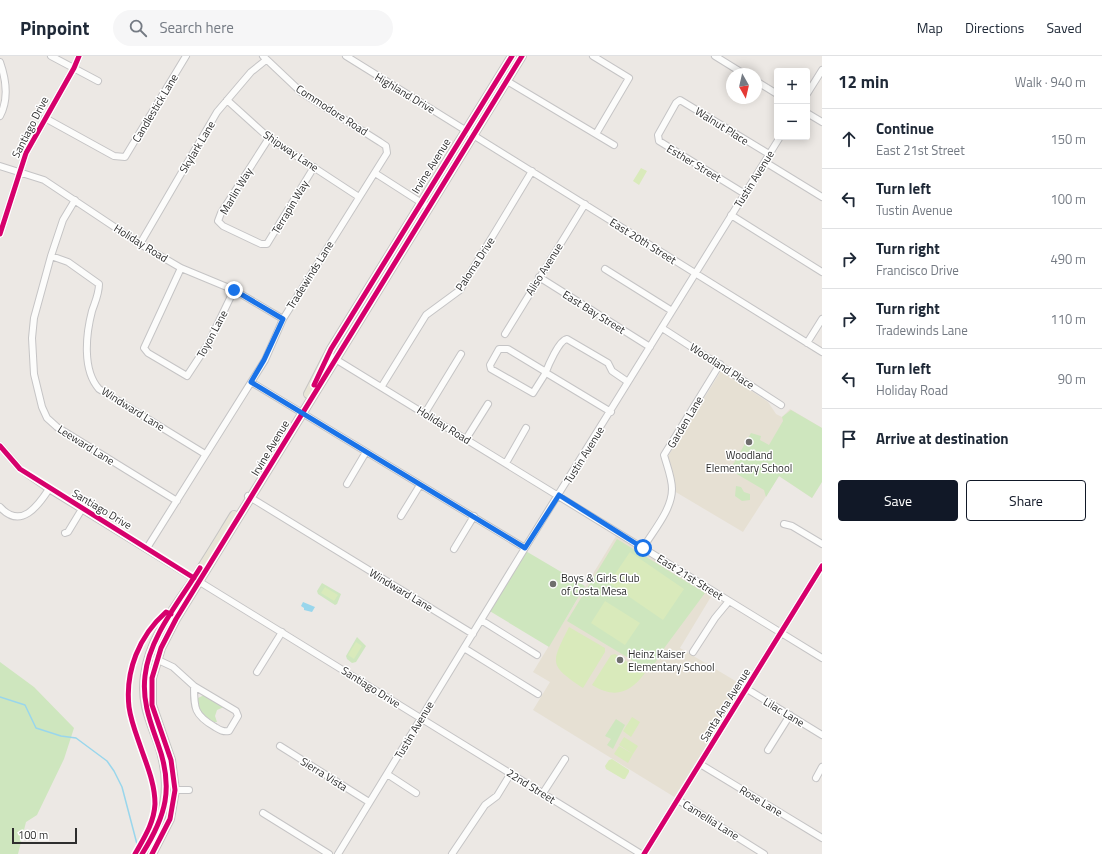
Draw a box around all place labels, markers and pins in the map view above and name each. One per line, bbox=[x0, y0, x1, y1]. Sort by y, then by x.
marker: Woodland Elementary School bbox=[744, 437, 754, 447]
place label: Woodland Elementary School bbox=[706, 447, 792, 476]
place label: Boys & Girls Club of Costa Mesa bbox=[561, 570, 640, 599]
marker: Boys & Girls Club of Costa Mesa bbox=[548, 579, 558, 589]
place label: Heinz Kaiser Elementary School bbox=[628, 646, 715, 675]
marker: Heinz Kaiser Elementary School bbox=[615, 655, 625, 665]

